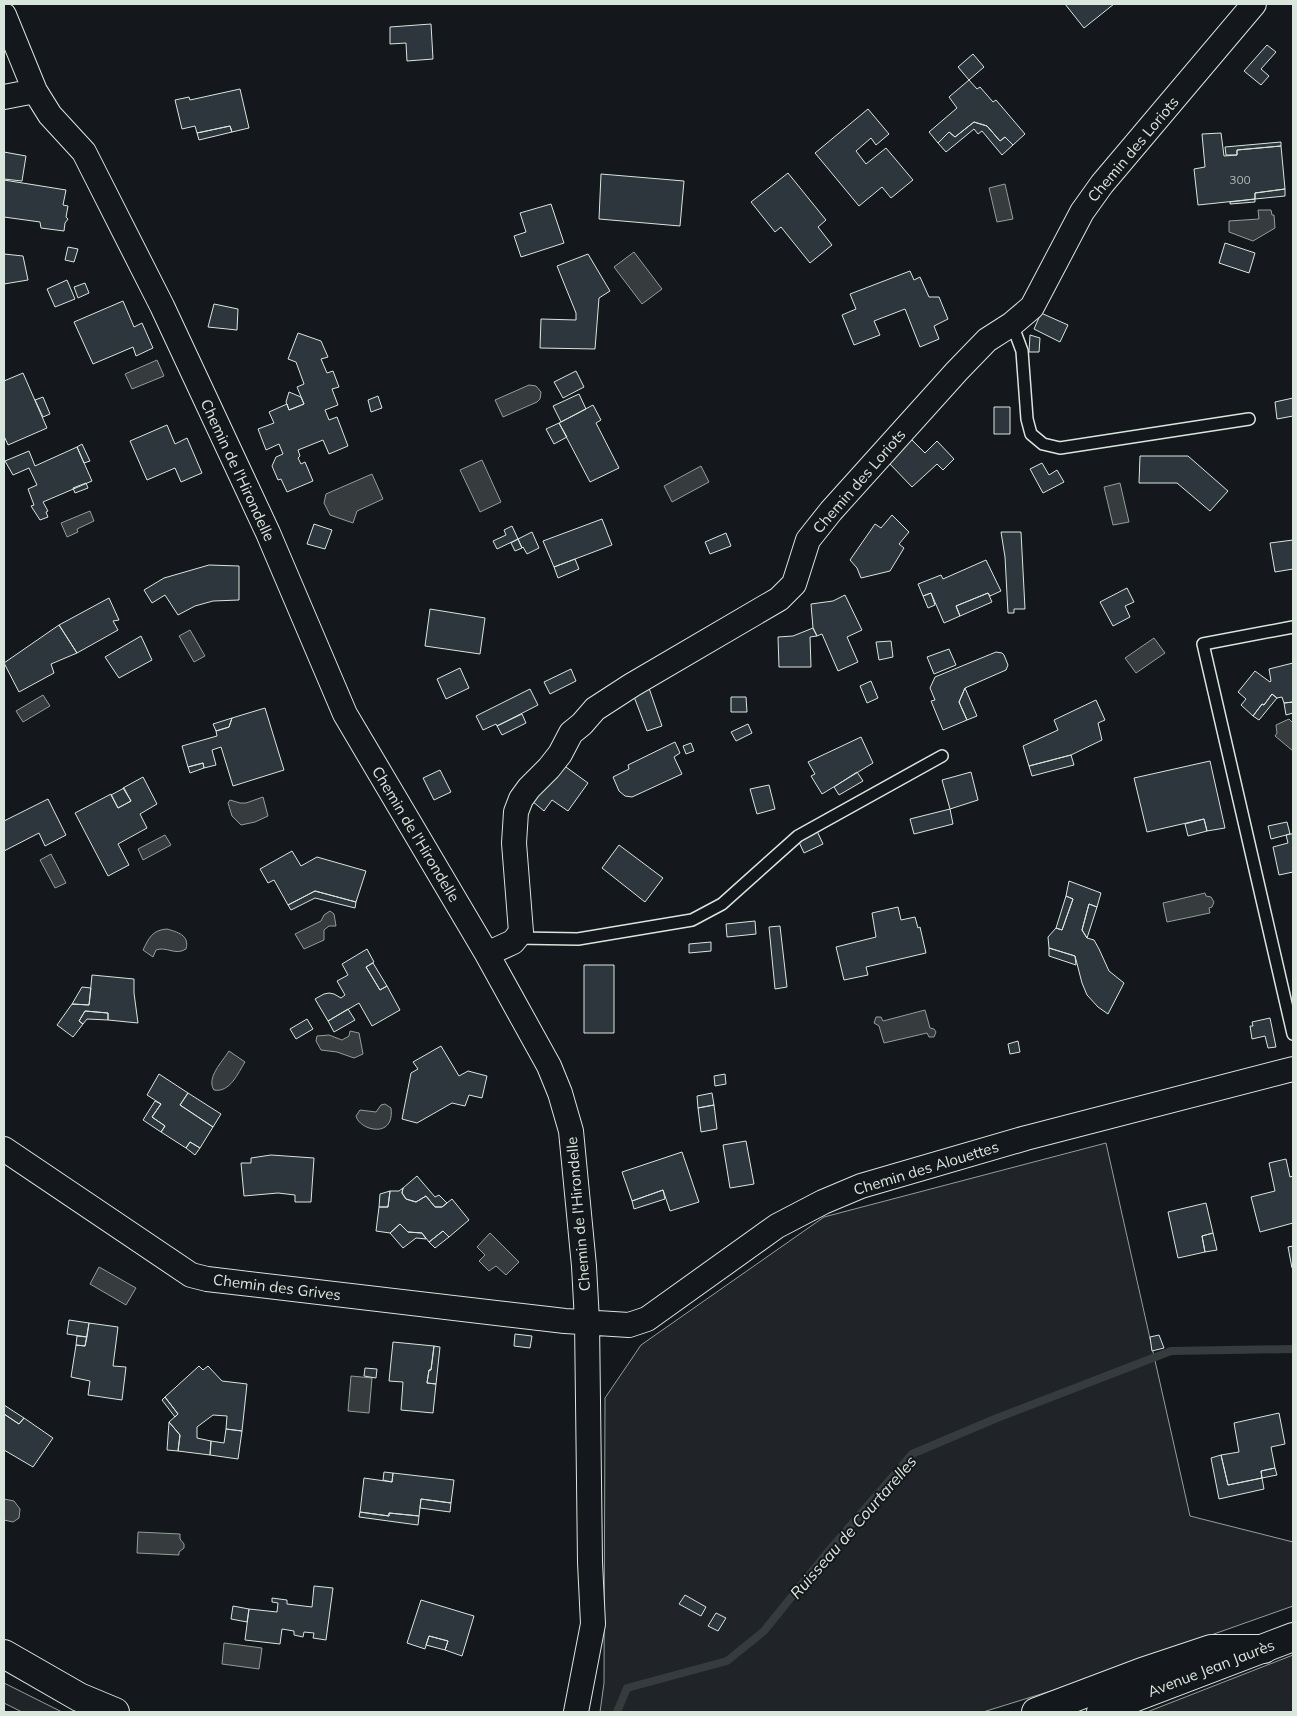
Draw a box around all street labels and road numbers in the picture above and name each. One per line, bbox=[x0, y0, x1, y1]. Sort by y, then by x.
street label: Chemin des Loriots bbox=[1083, 92, 1183, 206]
street label: Chemin de l'Hirondelle bbox=[197, 396, 279, 544]
street label: Chemin des Loriots bbox=[809, 425, 909, 537]
street label: Chemin de l'Hirondelle bbox=[368, 763, 464, 905]
street label: Chemin de l'Hirondelle bbox=[562, 1136, 594, 1292]
street label: Chemin des Alouettes bbox=[851, 1137, 1001, 1199]
street label: Chemin des Grives bbox=[212, 1270, 342, 1304]
street label: Avenue Jean Jaurès bbox=[1145, 1635, 1277, 1701]

